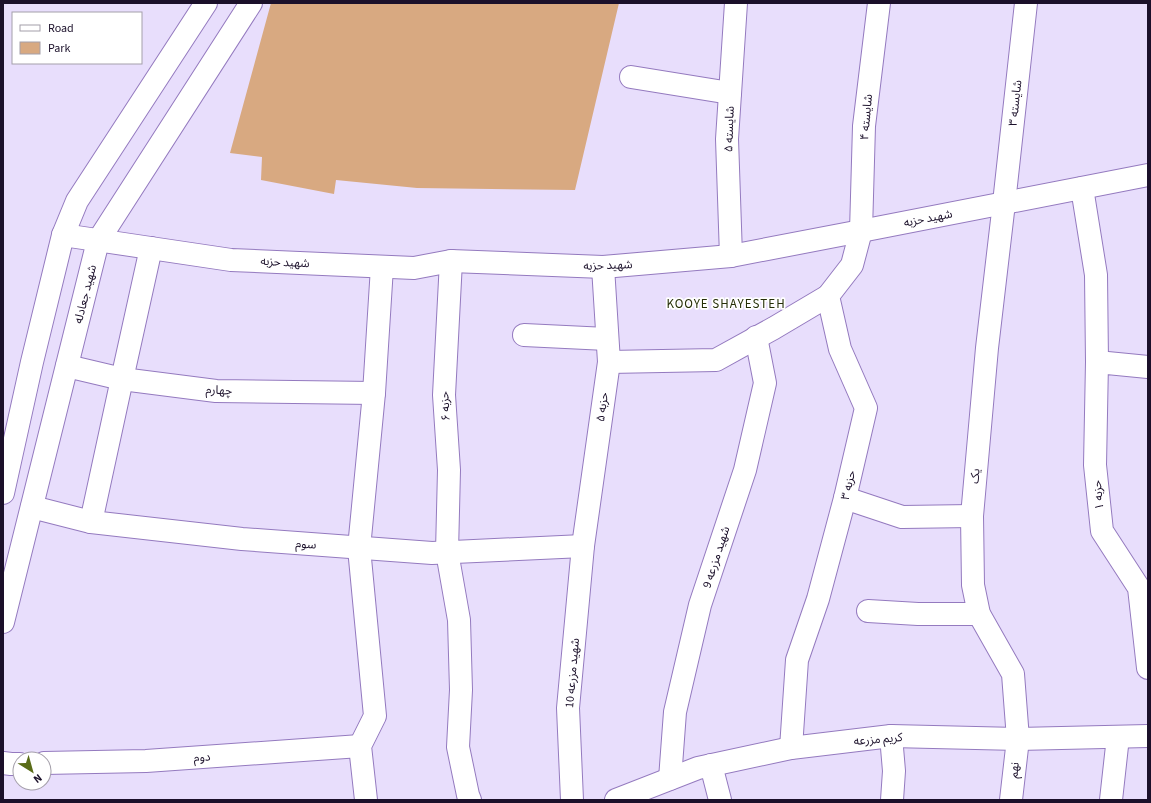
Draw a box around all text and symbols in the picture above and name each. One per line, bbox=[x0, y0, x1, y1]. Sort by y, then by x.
legend bbox=[12, 12, 142, 64]
text: Road bbox=[48, 20, 74, 37]
text: Park bbox=[48, 40, 70, 57]
street label: شایسته ۳ bbox=[1005, 79, 1026, 127]
street label: شایسته ۴ bbox=[856, 93, 877, 141]
street label: شایسته ۵ bbox=[720, 106, 739, 152]
street label: شهید حزبه bbox=[902, 205, 954, 232]
street label: شهید حزبه bbox=[260, 253, 310, 272]
street label: شهید حزبه bbox=[583, 256, 633, 275]
street label: شهید جعادله bbox=[70, 263, 101, 325]
district label: KOOYE SHAYESTEH bbox=[666, 295, 786, 313]
street label: چهارم bbox=[205, 381, 233, 400]
street label: حزبه ۶ bbox=[436, 391, 455, 421]
street label: حزبه ۵ bbox=[592, 391, 613, 423]
street label: یک bbox=[966, 468, 985, 484]
street label: حزبه ۳ bbox=[837, 469, 860, 502]
street label: حزبه ۱ bbox=[1088, 479, 1109, 511]
street label: شهید مزرعه 9 bbox=[698, 524, 734, 590]
street label: سوم bbox=[295, 535, 317, 554]
street label: شهید مزرعه 10 bbox=[561, 637, 584, 709]
street label: کریم مزرعه bbox=[853, 729, 904, 750]
street label: دوم bbox=[193, 748, 211, 767]
north arrow bbox=[12, 751, 52, 791]
street label: نهم bbox=[1005, 761, 1024, 779]
text: N bbox=[30, 770, 45, 787]

